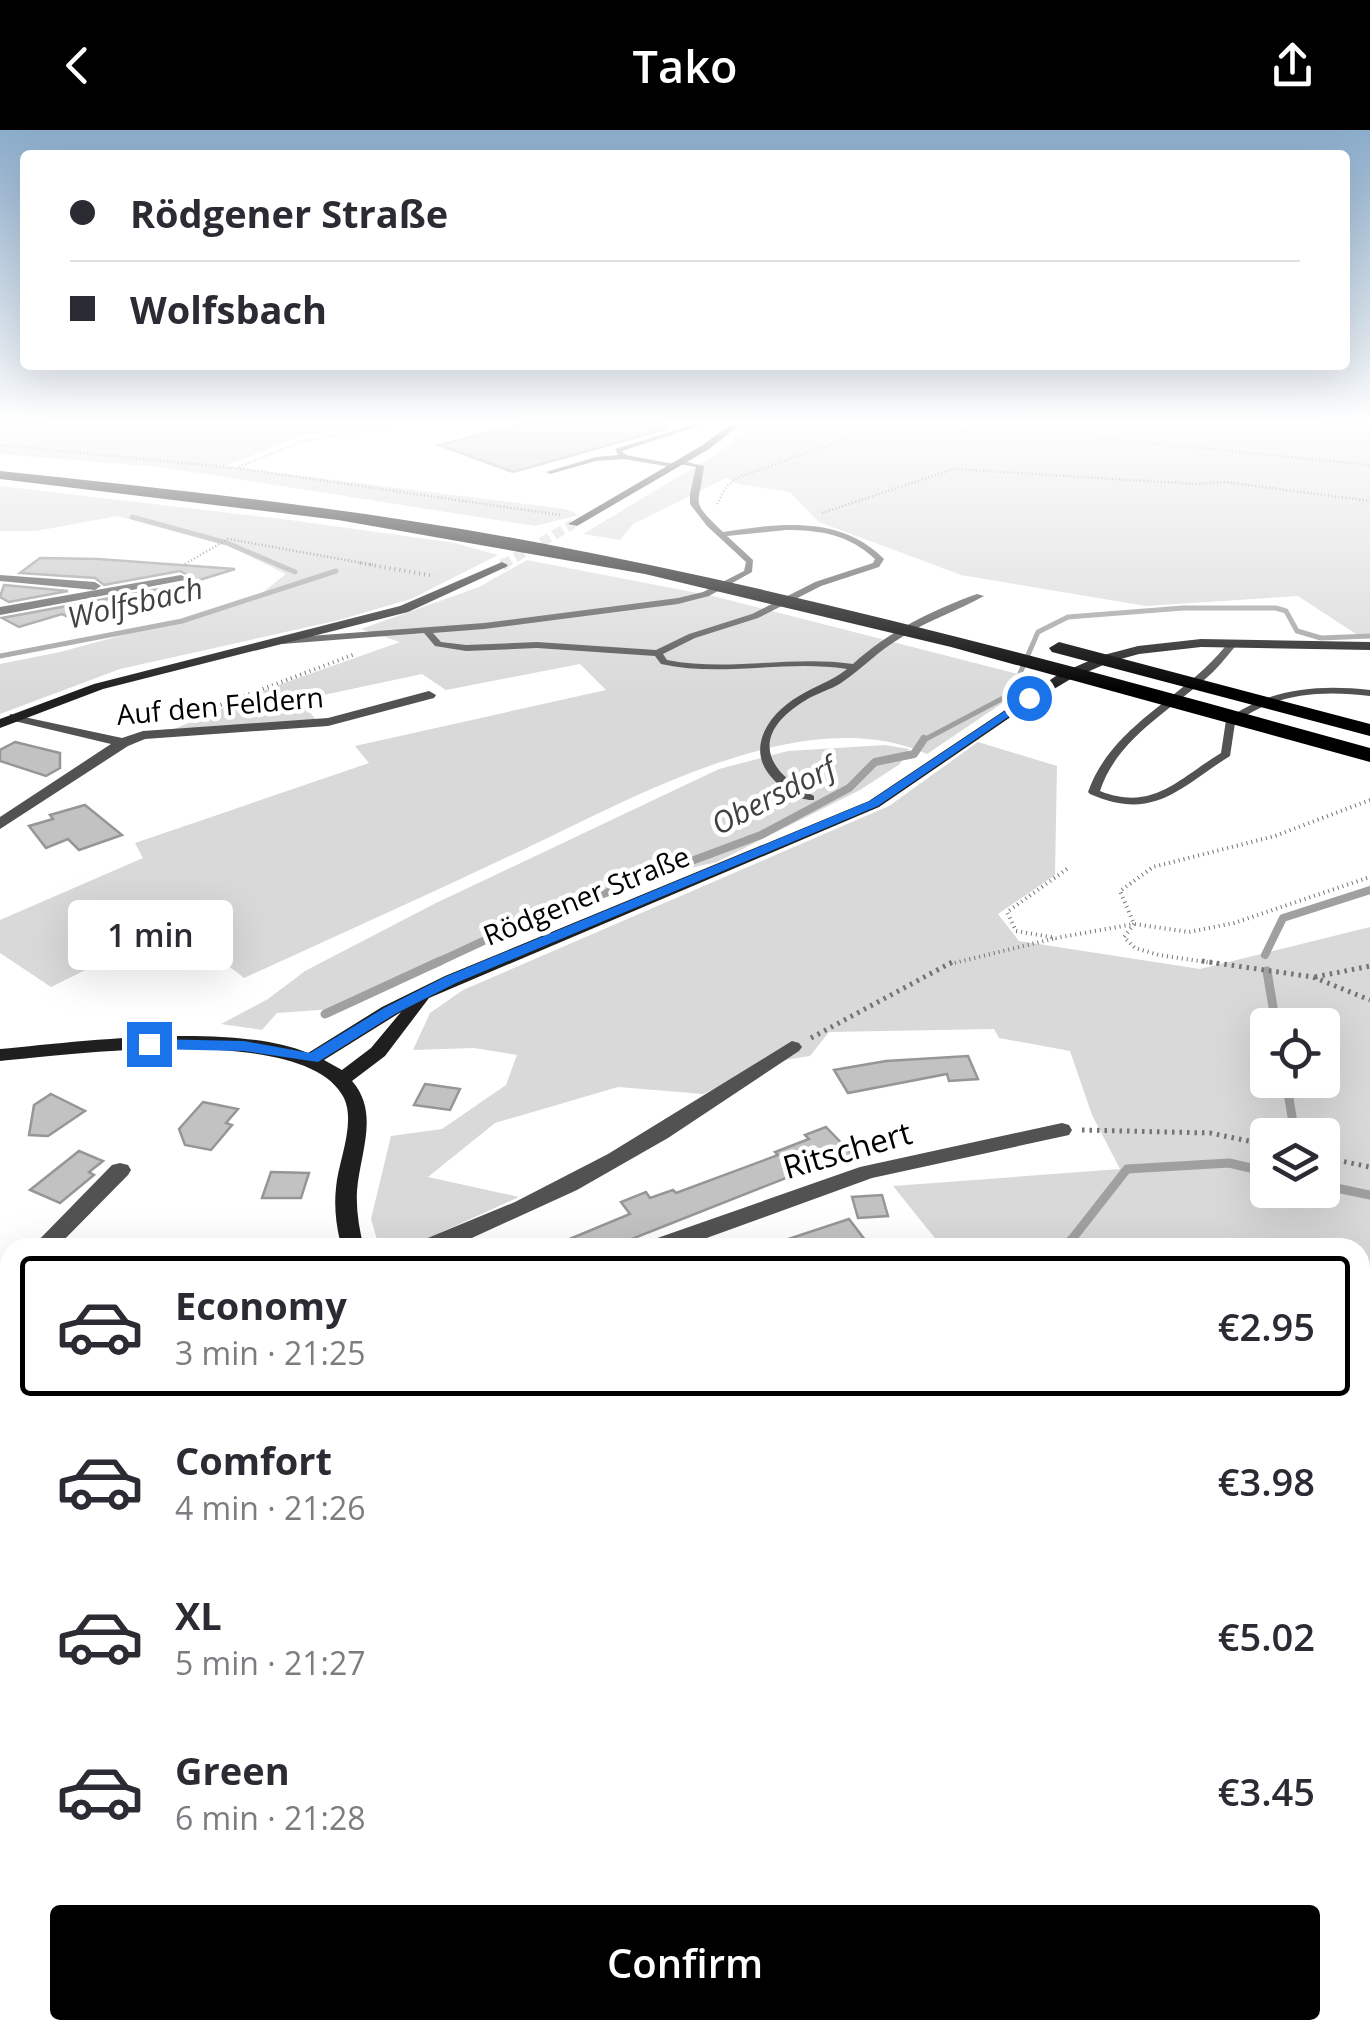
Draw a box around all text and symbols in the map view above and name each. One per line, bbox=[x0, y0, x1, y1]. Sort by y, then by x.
text: Tako bbox=[633, 35, 737, 96]
icon: back bbox=[50, 38, 105, 93]
icon: share bbox=[1265, 38, 1320, 93]
text: Rödgener Straße bbox=[130, 187, 448, 239]
text: Wolfsbach bbox=[130, 283, 327, 335]
water label: Wolfsbach bbox=[63, 567, 207, 637]
route start bbox=[1007, 676, 1052, 721]
street label: Auf den Feldern bbox=[115, 677, 325, 733]
water label: Obersdorf bbox=[704, 744, 846, 844]
street label: Rödgener Straße bbox=[477, 836, 695, 954]
callout: 1 min bbox=[66, 899, 232, 969]
text: 1 min bbox=[107, 913, 194, 956]
map controls bbox=[1250, 1008, 1340, 1208]
button: locate bbox=[1250, 1008, 1340, 1098]
route end bbox=[127, 1022, 172, 1067]
street label: Ritschert bbox=[778, 1110, 916, 1188]
button: layers bbox=[1250, 1118, 1340, 1208]
text: Economy bbox=[175, 1279, 347, 1331]
icon: car bbox=[55, 1281, 145, 1371]
text: €2.95 bbox=[1218, 1300, 1315, 1352]
text: 3 min · 21:25 bbox=[175, 1331, 366, 1374]
text: Comfort bbox=[175, 1434, 332, 1486]
icon: car bbox=[55, 1436, 145, 1526]
text: €3.98 bbox=[1218, 1455, 1315, 1507]
text: 4 min · 21:26 bbox=[175, 1486, 366, 1529]
text: XL bbox=[175, 1589, 222, 1641]
icon: car bbox=[55, 1591, 145, 1681]
text: €5.02 bbox=[1218, 1610, 1315, 1662]
text: 5 min · 21:27 bbox=[175, 1641, 366, 1684]
text: Green bbox=[175, 1744, 290, 1796]
icon: car bbox=[55, 1746, 145, 1836]
text: €3.45 bbox=[1218, 1765, 1315, 1817]
text: 6 min · 21:28 bbox=[175, 1796, 366, 1839]
button: Confirm bbox=[50, 1905, 1320, 2020]

